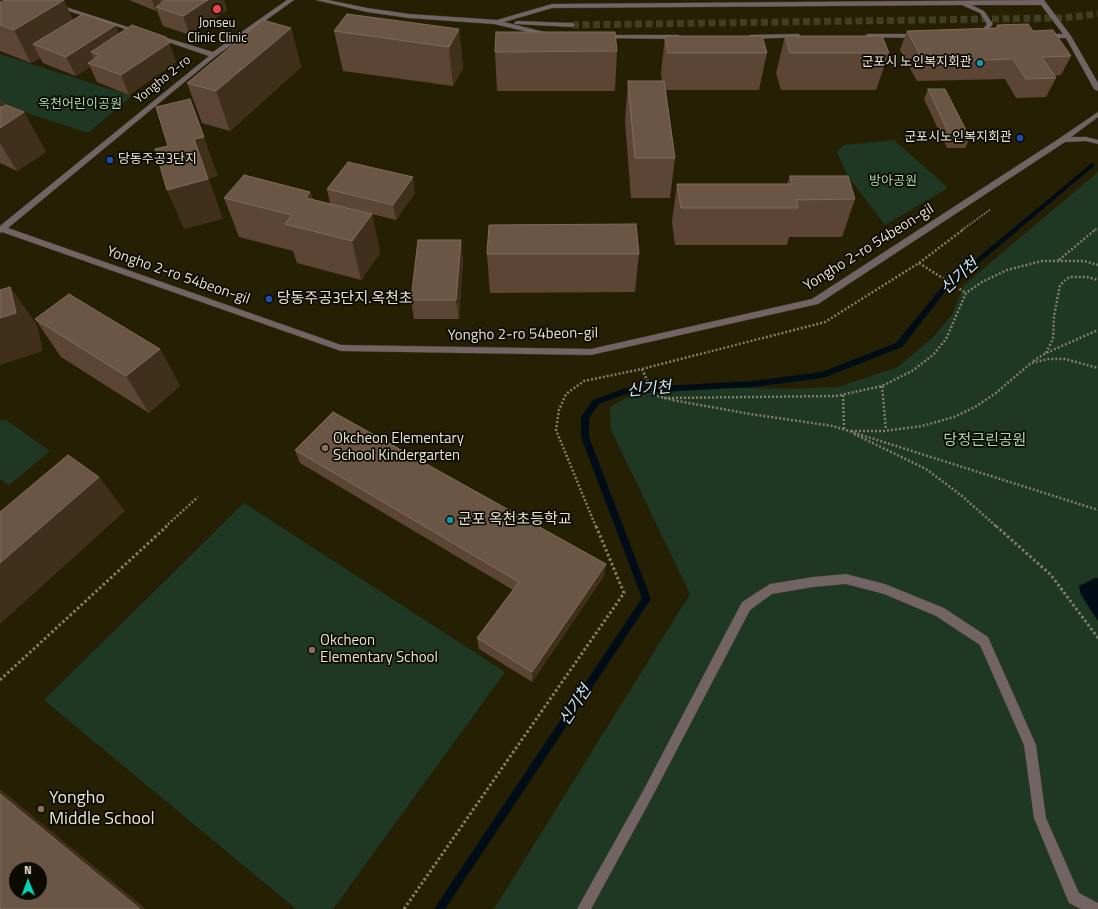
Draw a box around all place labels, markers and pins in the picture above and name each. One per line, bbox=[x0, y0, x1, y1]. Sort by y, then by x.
marker: Jonseu Clinic Clinic bbox=[211, 3, 223, 15]
place label: Jonseu Clinic Clinic bbox=[187, 16, 247, 47]
place label: 군포시 노인복지회관 bbox=[862, 55, 972, 71]
marker: 군포시 노인복지회관 bbox=[975, 58, 985, 68]
place label: 군포시노인복지회관 bbox=[904, 130, 1012, 146]
marker: 군포시노인복지회관 bbox=[1015, 133, 1025, 143]
place label: 당동주공3단지 bbox=[118, 152, 197, 168]
marker: 당동주공3단지 bbox=[105, 155, 115, 165]
place label: 당동주공3단지.옥천초 bbox=[277, 290, 413, 308]
marker: 당동주공3단지.옥천초 bbox=[264, 294, 274, 304]
place label: Okcheon Elementary School Kindergarten bbox=[333, 430, 464, 465]
marker: Okcheon Elementary School Kindergarten bbox=[320, 443, 330, 453]
place label: 군포 옥천초등학교 bbox=[458, 511, 572, 529]
marker: 군포 옥천초등학교 bbox=[445, 515, 455, 525]
place label: Okcheon Elementary School bbox=[320, 632, 438, 667]
marker: Okcheon Elementary School bbox=[307, 645, 317, 655]
place label: Yongho Middle School bbox=[49, 788, 155, 830]
marker: Yongho Middle School bbox=[36, 804, 46, 814]

